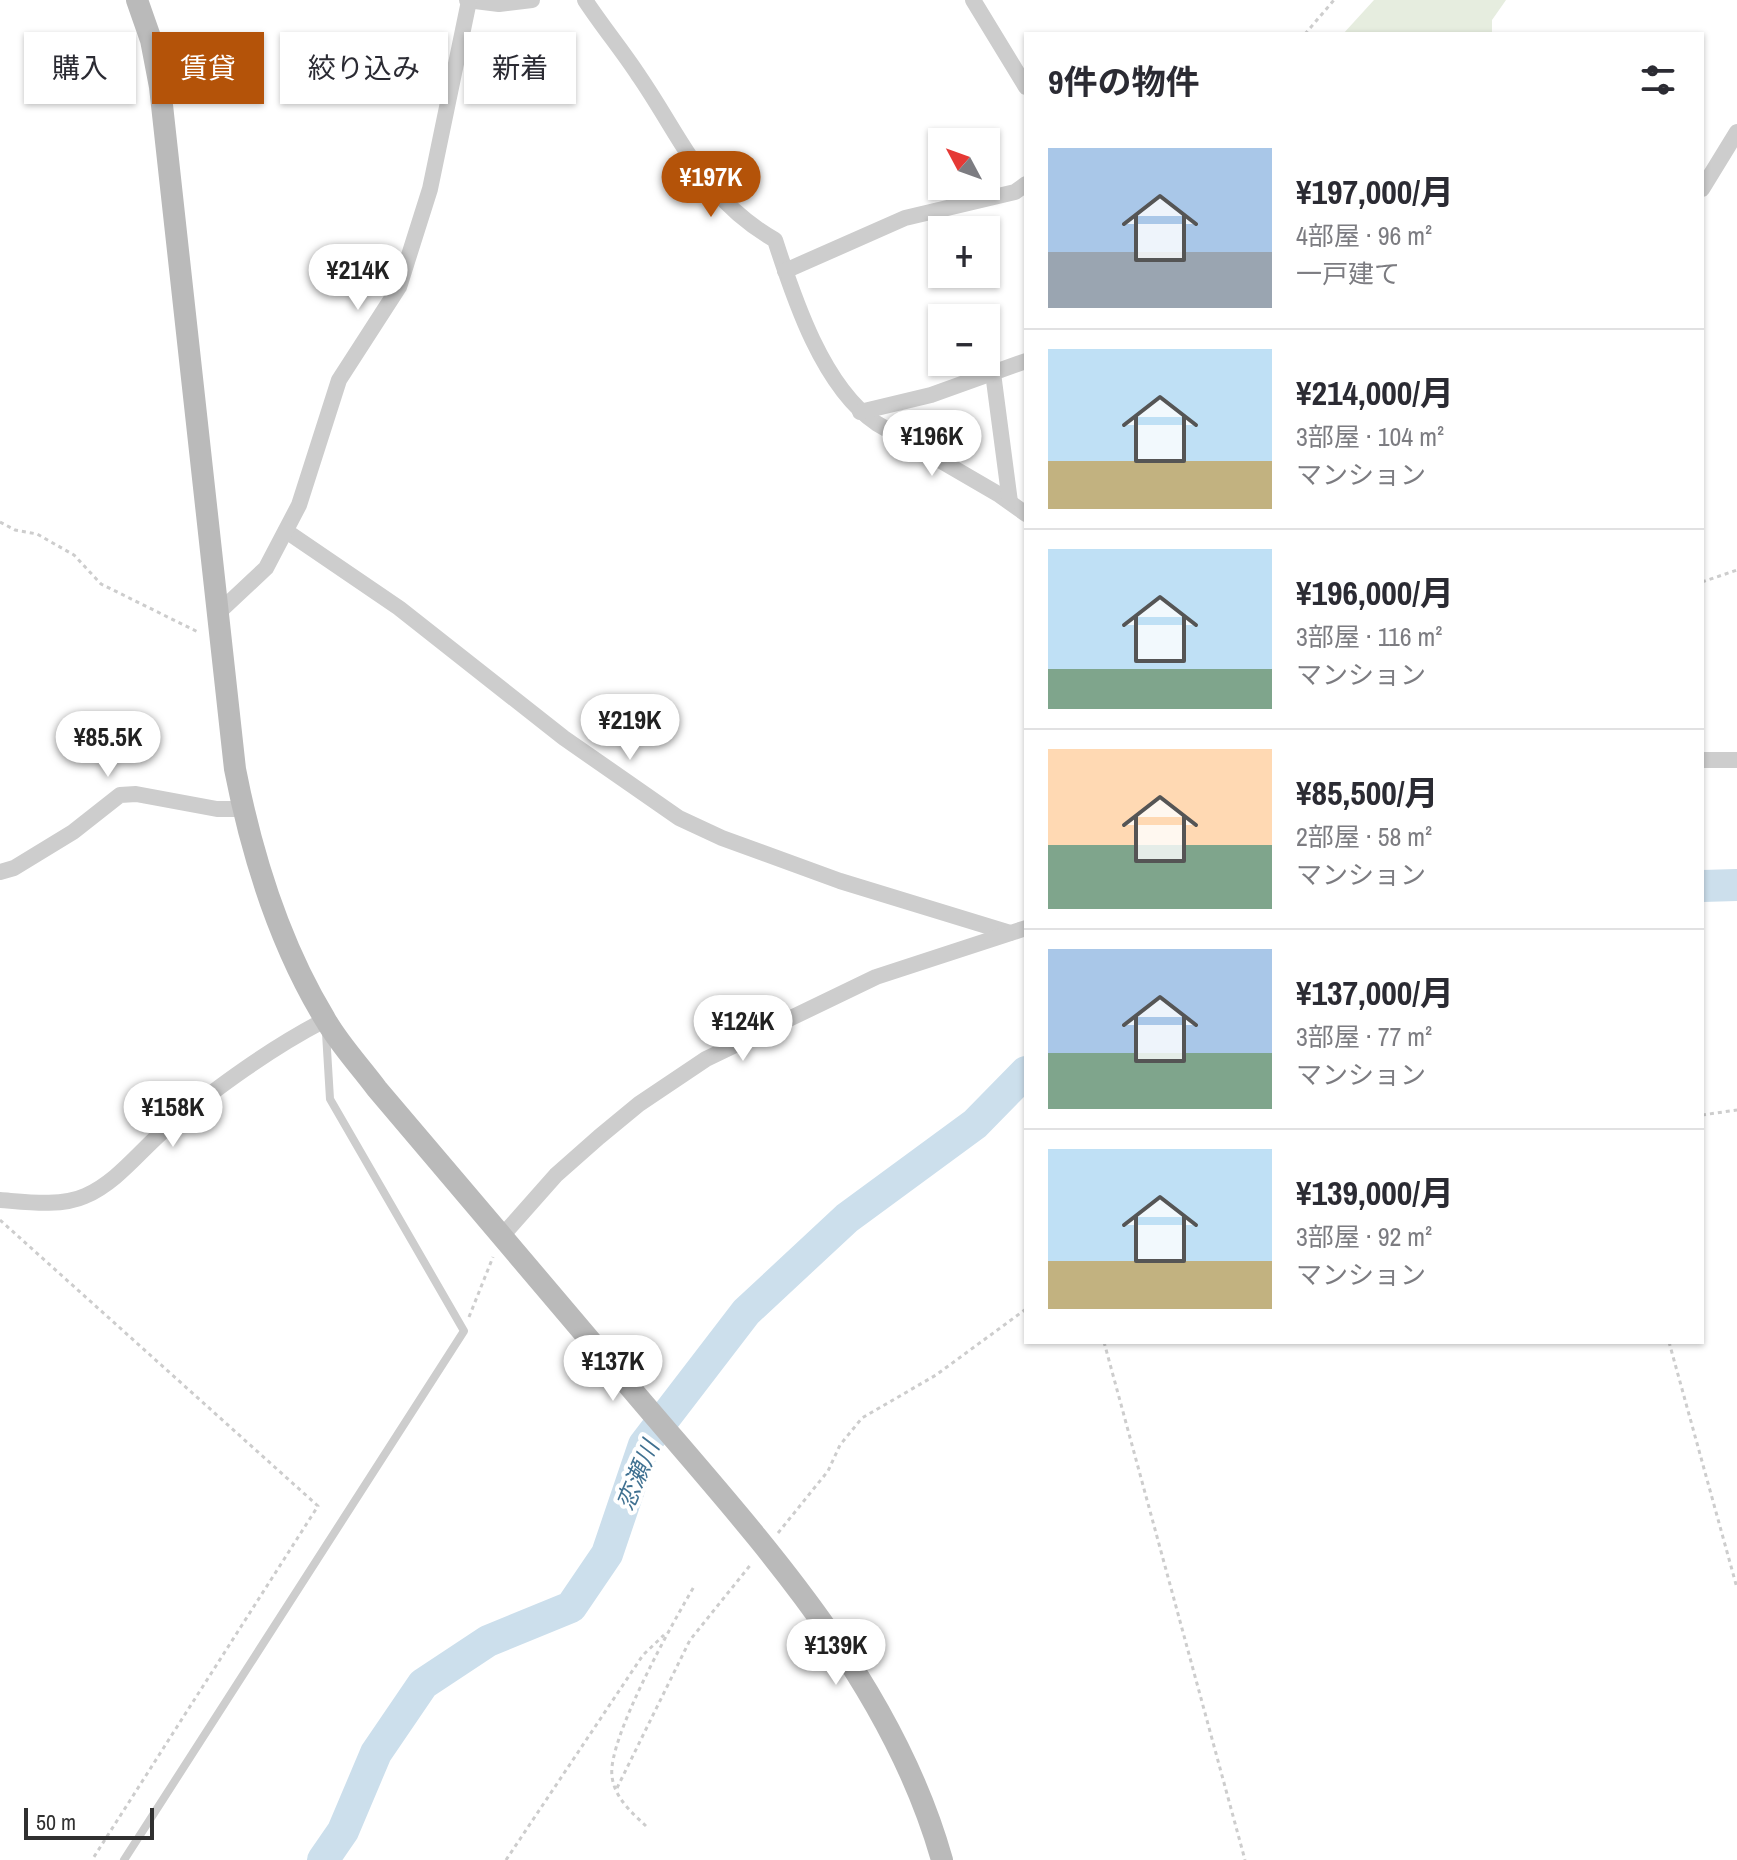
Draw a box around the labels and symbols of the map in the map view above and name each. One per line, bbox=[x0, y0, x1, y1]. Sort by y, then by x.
north arrow bbox=[928, 128, 1000, 200]
pin: ¥197K bbox=[655, 151, 767, 219]
pin: ¥214K bbox=[302, 244, 414, 312]
pin: ¥196K bbox=[876, 410, 988, 478]
pin: ¥219K bbox=[574, 694, 686, 762]
pin: ¥85.5K bbox=[43, 711, 173, 779]
pin: ¥124K bbox=[687, 995, 799, 1063]
pin: ¥158K bbox=[117, 1081, 229, 1149]
pin: ¥137K bbox=[557, 1335, 669, 1403]
water label: 恋瀬川 bbox=[608, 1433, 667, 1514]
pin: ¥139K bbox=[780, 1619, 892, 1687]
scale bar bbox=[24, 1804, 154, 1840]

